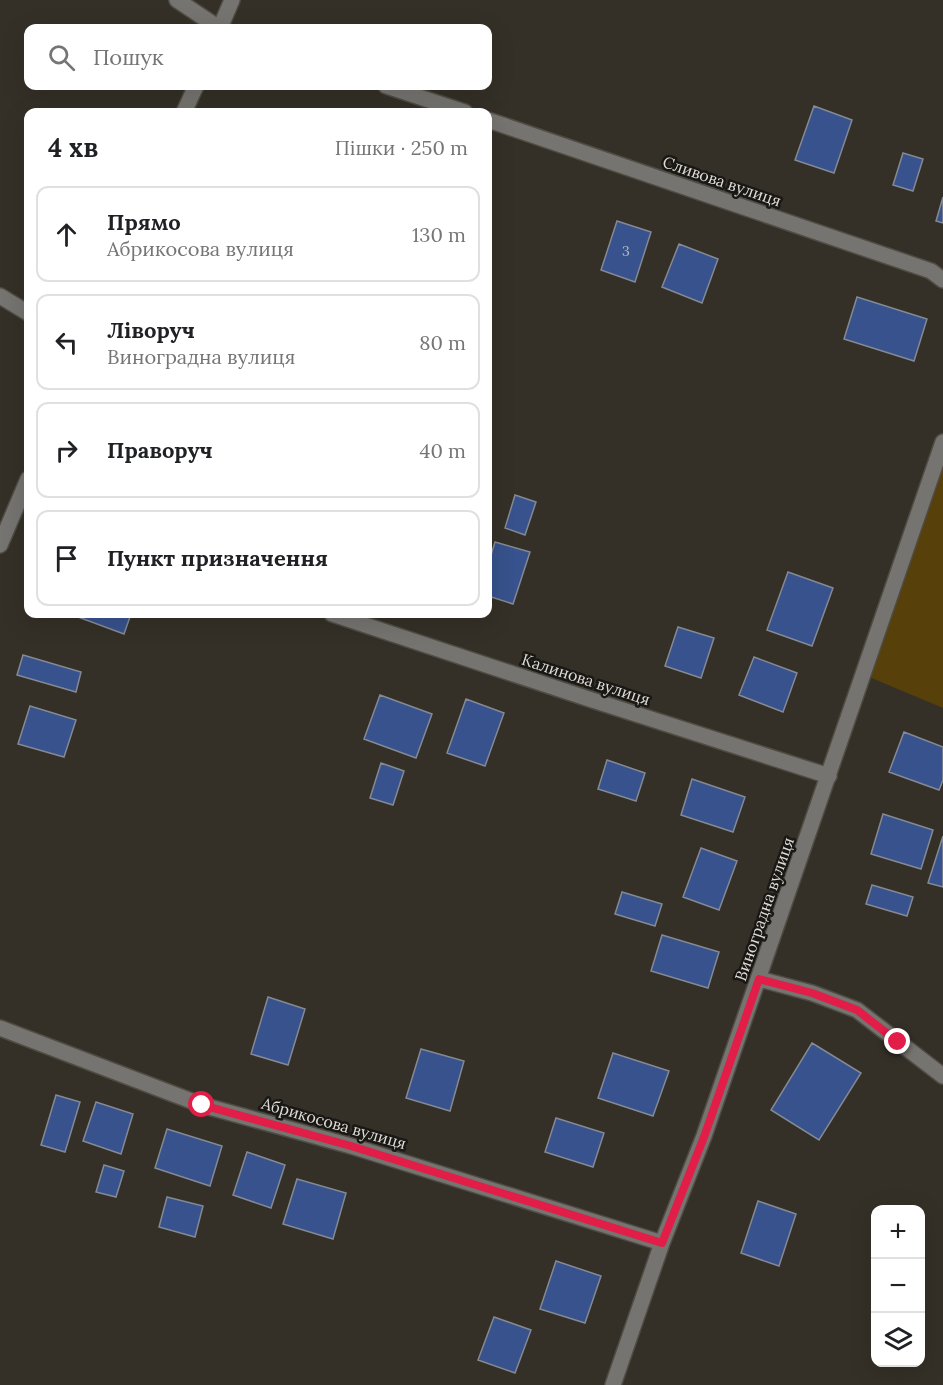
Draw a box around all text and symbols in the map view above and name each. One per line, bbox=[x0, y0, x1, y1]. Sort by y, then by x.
search box bbox=[24, 24, 492, 90]
icon: search bbox=[45, 41, 78, 74]
text: Пошук bbox=[93, 43, 164, 71]
text: 4 хв bbox=[48, 131, 98, 164]
text: Пішки · 250 m bbox=[335, 135, 468, 160]
street label: Сливова вулиця bbox=[660, 151, 784, 211]
text: Прямо bbox=[107, 208, 181, 236]
icon: ahead bbox=[50, 218, 83, 251]
text: 130 m bbox=[412, 222, 466, 247]
text: Абрикосова вулиця bbox=[107, 236, 294, 261]
house number: 3 bbox=[622, 242, 630, 260]
text: Ліворуч bbox=[107, 316, 195, 344]
icon: left bbox=[50, 326, 83, 359]
text: 80 m bbox=[419, 330, 466, 355]
text: Виноградна вулиця bbox=[107, 344, 295, 369]
icon: right bbox=[50, 434, 83, 467]
text: Праворуч bbox=[107, 436, 213, 464]
text: 40 m bbox=[420, 438, 466, 463]
icon: arrive bbox=[50, 542, 83, 575]
text: Пункт призначення bbox=[107, 544, 328, 572]
street label: Калинова вулиця bbox=[519, 649, 653, 709]
street label: Виноградна вулиця bbox=[730, 834, 798, 984]
route end bbox=[884, 1028, 910, 1054]
route start bbox=[188, 1091, 214, 1117]
street label: Абрикосова вулиця bbox=[258, 1093, 409, 1153]
map controls bbox=[871, 1205, 925, 1367]
button: + bbox=[871, 1205, 925, 1259]
button: − bbox=[871, 1259, 925, 1313]
button: layers bbox=[871, 1313, 925, 1367]

